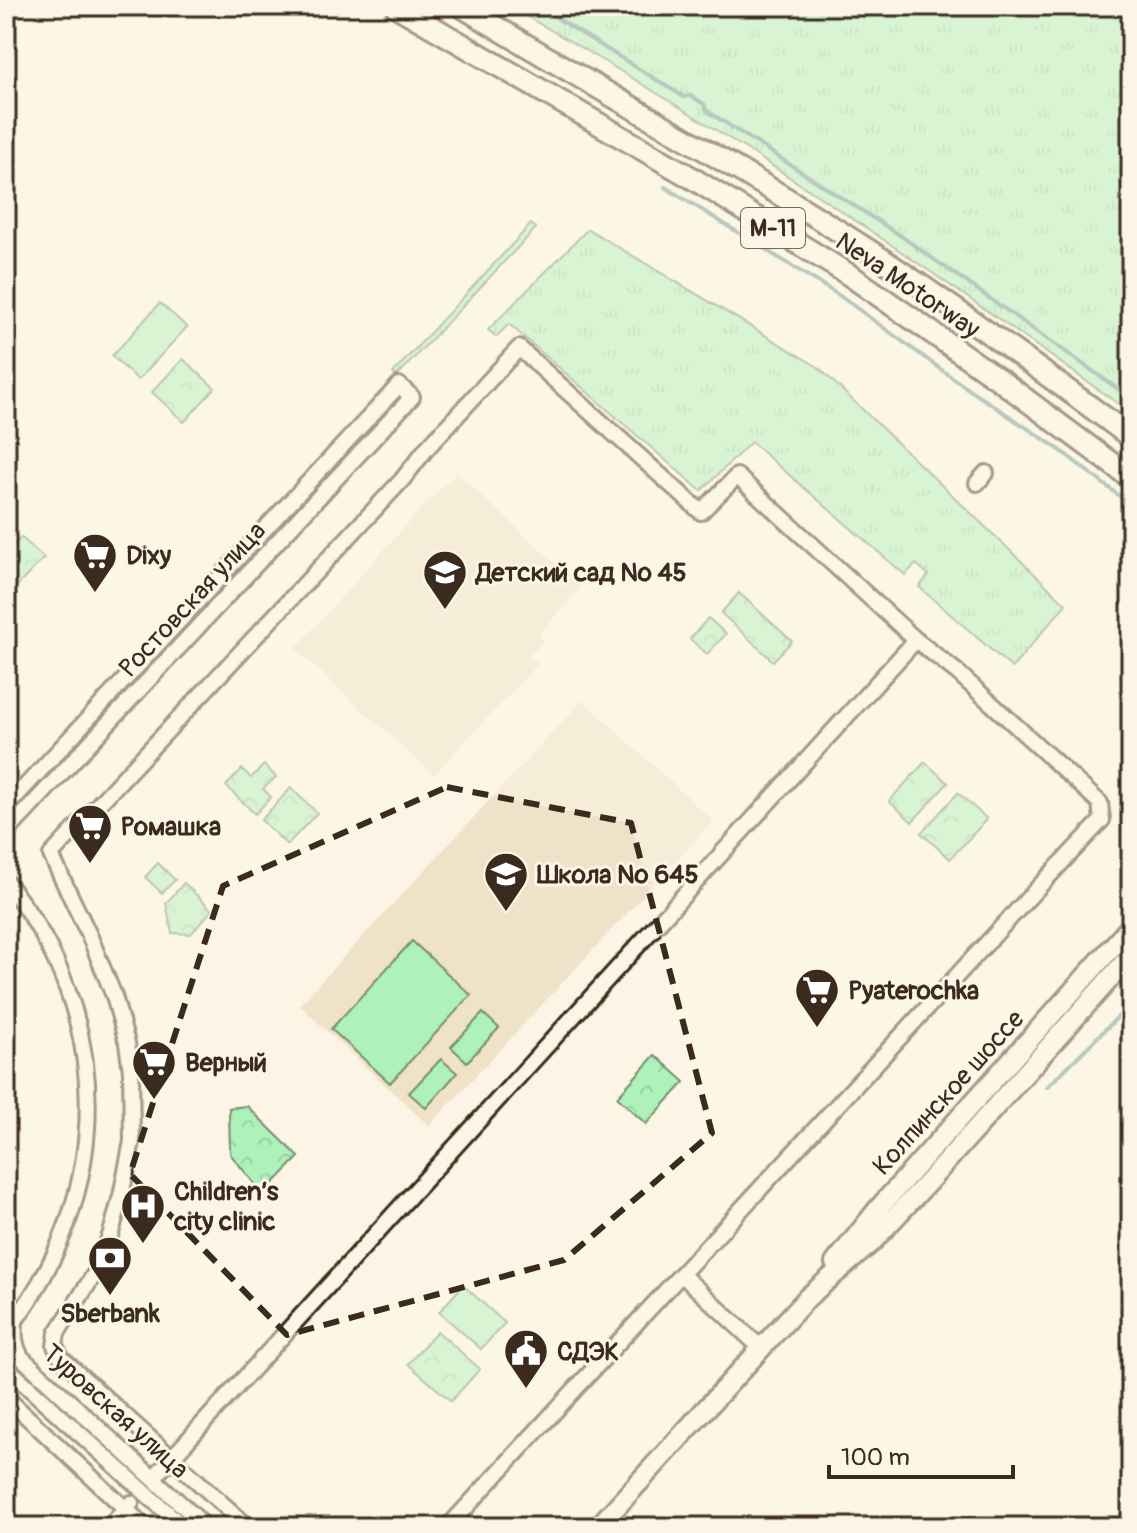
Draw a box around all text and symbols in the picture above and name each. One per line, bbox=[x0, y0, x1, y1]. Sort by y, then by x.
road number: М-11 bbox=[741, 208, 805, 248]
street label: Neva Motorway bbox=[829, 226, 986, 346]
street label: Ростовская улица bbox=[113, 515, 273, 684]
supermarket icon: Dixy bbox=[71, 531, 119, 594]
place label: Dixy bbox=[126, 540, 172, 572]
school or university icon: Детский сад № 45 bbox=[421, 548, 469, 611]
place label: Детский сад № 45 bbox=[474, 557, 687, 589]
supermarket icon: Ромашка bbox=[66, 802, 114, 865]
place label: Ромашка bbox=[121, 811, 221, 843]
school or university icon: Школа № 645 bbox=[482, 850, 530, 913]
place label: Школа № 645 bbox=[536, 859, 699, 891]
supermarket icon: Pyaterochka bbox=[793, 966, 841, 1029]
place label: Pyaterochka bbox=[848, 975, 979, 1007]
street label: Колпинское шоссе bbox=[866, 1003, 1031, 1182]
supermarket icon: Верный bbox=[130, 1038, 178, 1101]
place label: Верный bbox=[185, 1047, 267, 1079]
place label: Children’s city clinic bbox=[173, 1176, 279, 1238]
hospital icon: Children’s city clinic bbox=[119, 1182, 167, 1245]
bank icon: Sberbank bbox=[86, 1234, 134, 1297]
place label: Sberbank bbox=[60, 1298, 161, 1330]
public building icon: СДЭК bbox=[502, 1327, 550, 1390]
place label: СДЭК bbox=[557, 1336, 619, 1368]
street label: Туровская улица bbox=[36, 1338, 195, 1486]
scale bar bbox=[829, 1429, 1013, 1479]
text: 100 m bbox=[841, 1443, 910, 1472]

